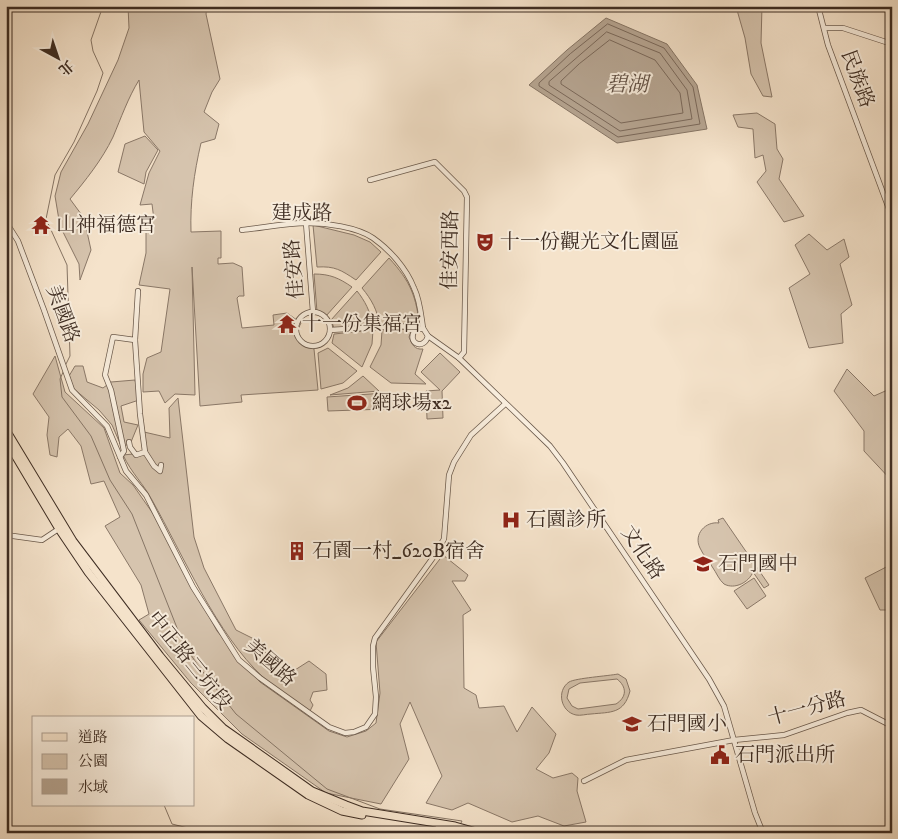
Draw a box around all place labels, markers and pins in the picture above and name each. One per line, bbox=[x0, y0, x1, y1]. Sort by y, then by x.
place label: 山神福德宮 bbox=[56, 213, 156, 238]
temple icon: 山神福德宮 bbox=[30, 214, 52, 236]
place label: 十一份觀光文化園區 bbox=[500, 230, 680, 255]
theatre icon: 十一份觀光文化園區 bbox=[474, 231, 496, 253]
place label: 十一份集福宮 bbox=[302, 312, 422, 337]
temple icon: 十一份集福宮 bbox=[276, 313, 298, 335]
place label: 網球場x2 bbox=[372, 391, 452, 416]
sports icon: 網球場x2 bbox=[346, 392, 368, 414]
place label: 石園診所 bbox=[526, 508, 606, 533]
hospital icon: 石園診所 bbox=[500, 509, 522, 531]
place label: 石園一村_620B宿舍 bbox=[312, 539, 485, 564]
building icon: 石園一村_620B宿舍 bbox=[286, 540, 308, 562]
place label: 石門國中 bbox=[718, 552, 798, 577]
school or university icon: 石門國中 bbox=[692, 553, 714, 575]
place label: 石門國小 bbox=[647, 712, 727, 737]
school or university icon: 石門國小 bbox=[621, 713, 643, 735]
place label: 石門派出所 bbox=[735, 743, 835, 768]
public building icon: 石門派出所 bbox=[709, 744, 731, 766]

